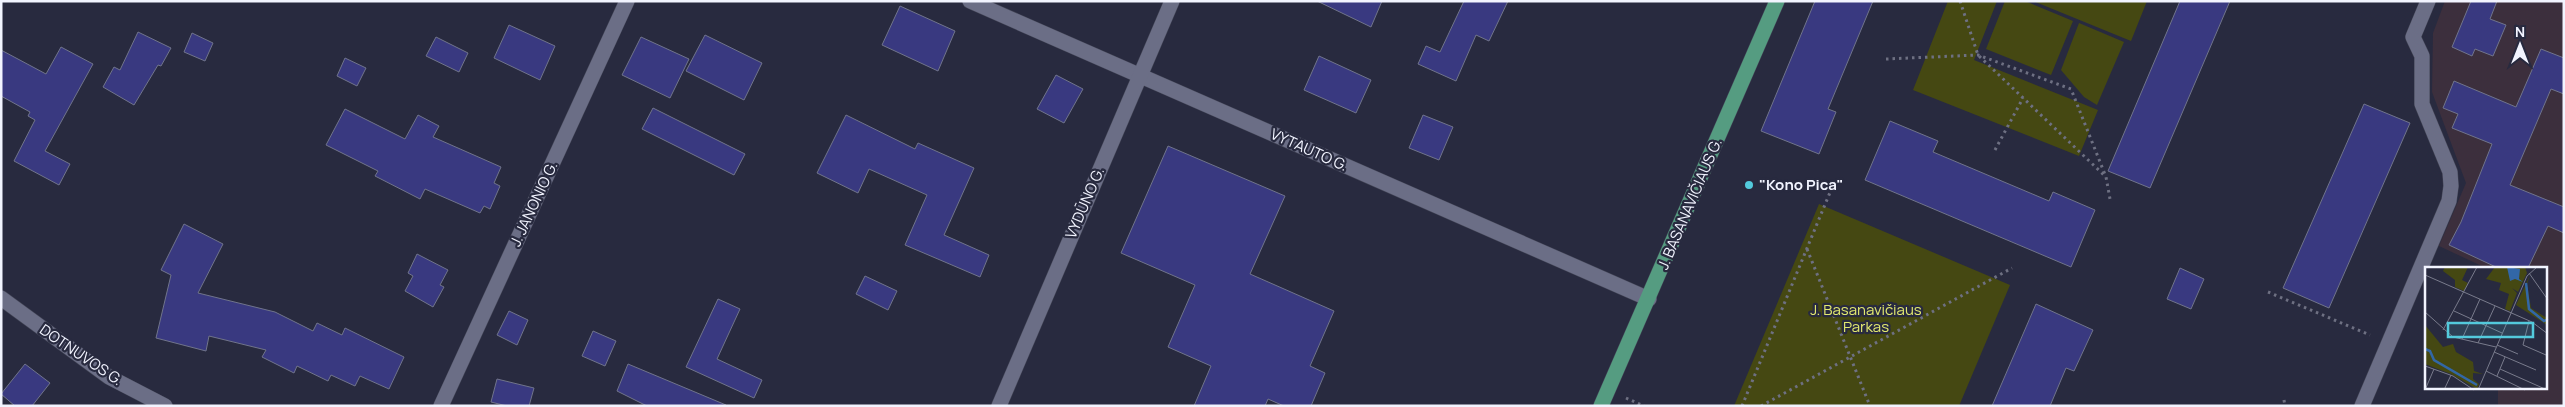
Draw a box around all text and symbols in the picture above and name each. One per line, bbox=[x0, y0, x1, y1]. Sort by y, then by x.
north arrow bbox=[2495, 20, 2545, 70]
text: N bbox=[2515, 22, 2525, 41]
street label: VYTAUTO G. bbox=[1267, 123, 1351, 176]
street label: J. BASANAVIČIAUS G. bbox=[1652, 135, 1727, 273]
street label: J. JANONIO G. bbox=[505, 158, 562, 250]
street label: VYDŪNO G. bbox=[1060, 164, 1109, 242]
place label: "Kono Pica" bbox=[1759, 174, 1844, 195]
marker: "Kono Pica" bbox=[1743, 179, 1755, 191]
inset map bbox=[2425, 267, 2548, 390]
park label: J. Basanavičiaus Parkas bbox=[1810, 299, 1922, 337]
street label: DOTNUVOS G. bbox=[36, 319, 127, 390]

